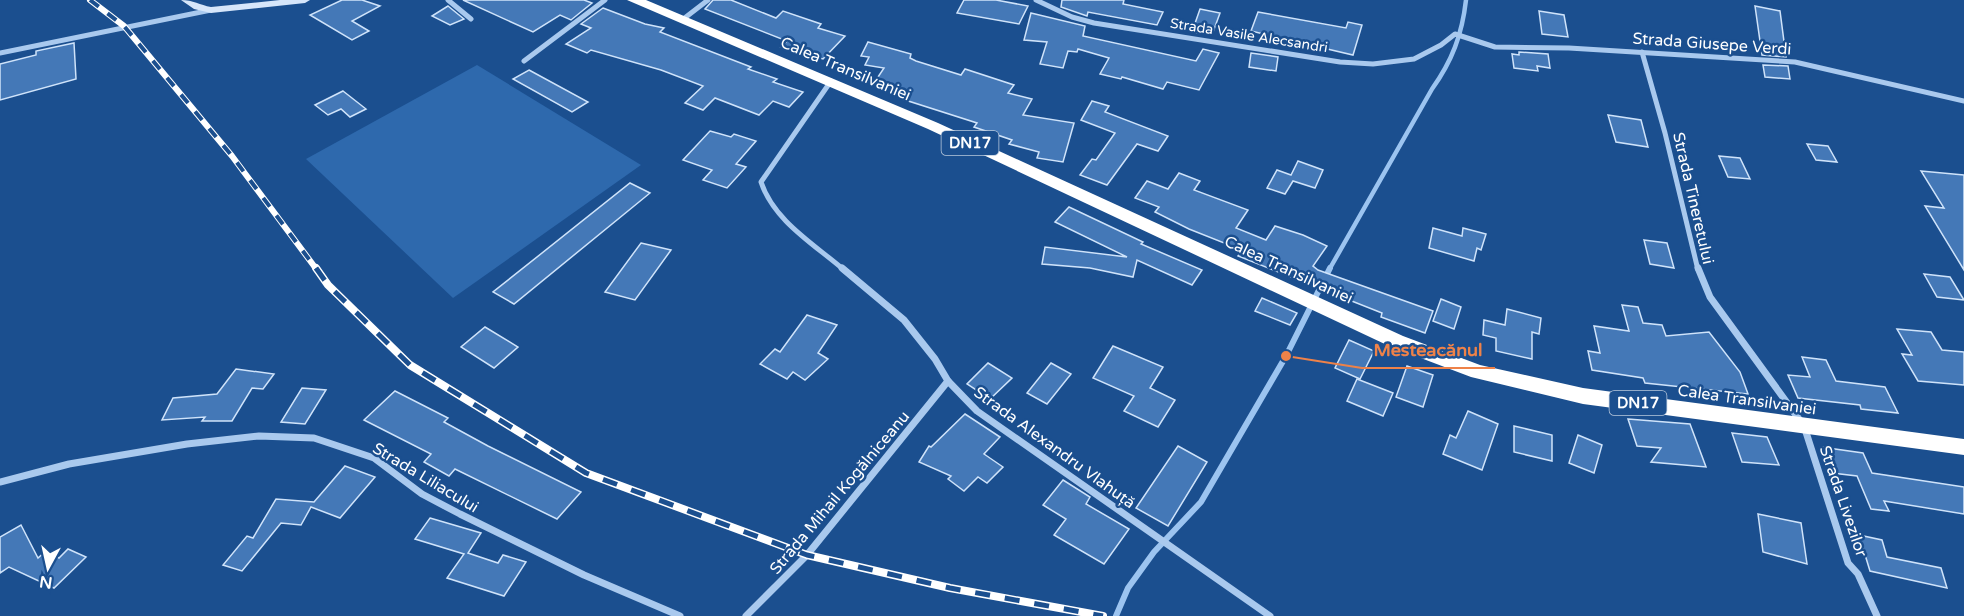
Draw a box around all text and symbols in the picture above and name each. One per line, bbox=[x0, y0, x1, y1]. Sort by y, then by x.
street label: Strada Vasile Alecsandri bbox=[1169, 15, 1329, 56]
street label: Strada Giusepe Verdi bbox=[1632, 28, 1792, 60]
street label: Calea Transilvaniei bbox=[777, 32, 914, 105]
street label: Strada Tineretului bbox=[1668, 130, 1718, 266]
road number: DN17 bbox=[942, 131, 998, 155]
street label: Calea Transilvaniei bbox=[1221, 231, 1356, 308]
callout: Mesteacănul bbox=[1362, 332, 1495, 368]
text: Mesteacănul bbox=[1374, 339, 1483, 361]
street label: Calea Transilvaniei bbox=[1676, 380, 1817, 420]
street label: Strada Alexandru Vlahuță bbox=[970, 382, 1139, 513]
road number: DN17 bbox=[1610, 391, 1666, 415]
street label: Strada Mihail Kogălniceanu bbox=[765, 407, 914, 578]
street label: Strada Liliacului bbox=[369, 438, 482, 517]
street label: Strada Livezilor bbox=[1815, 443, 1872, 560]
north arrow bbox=[18, 538, 78, 598]
text: N bbox=[38, 571, 54, 593]

